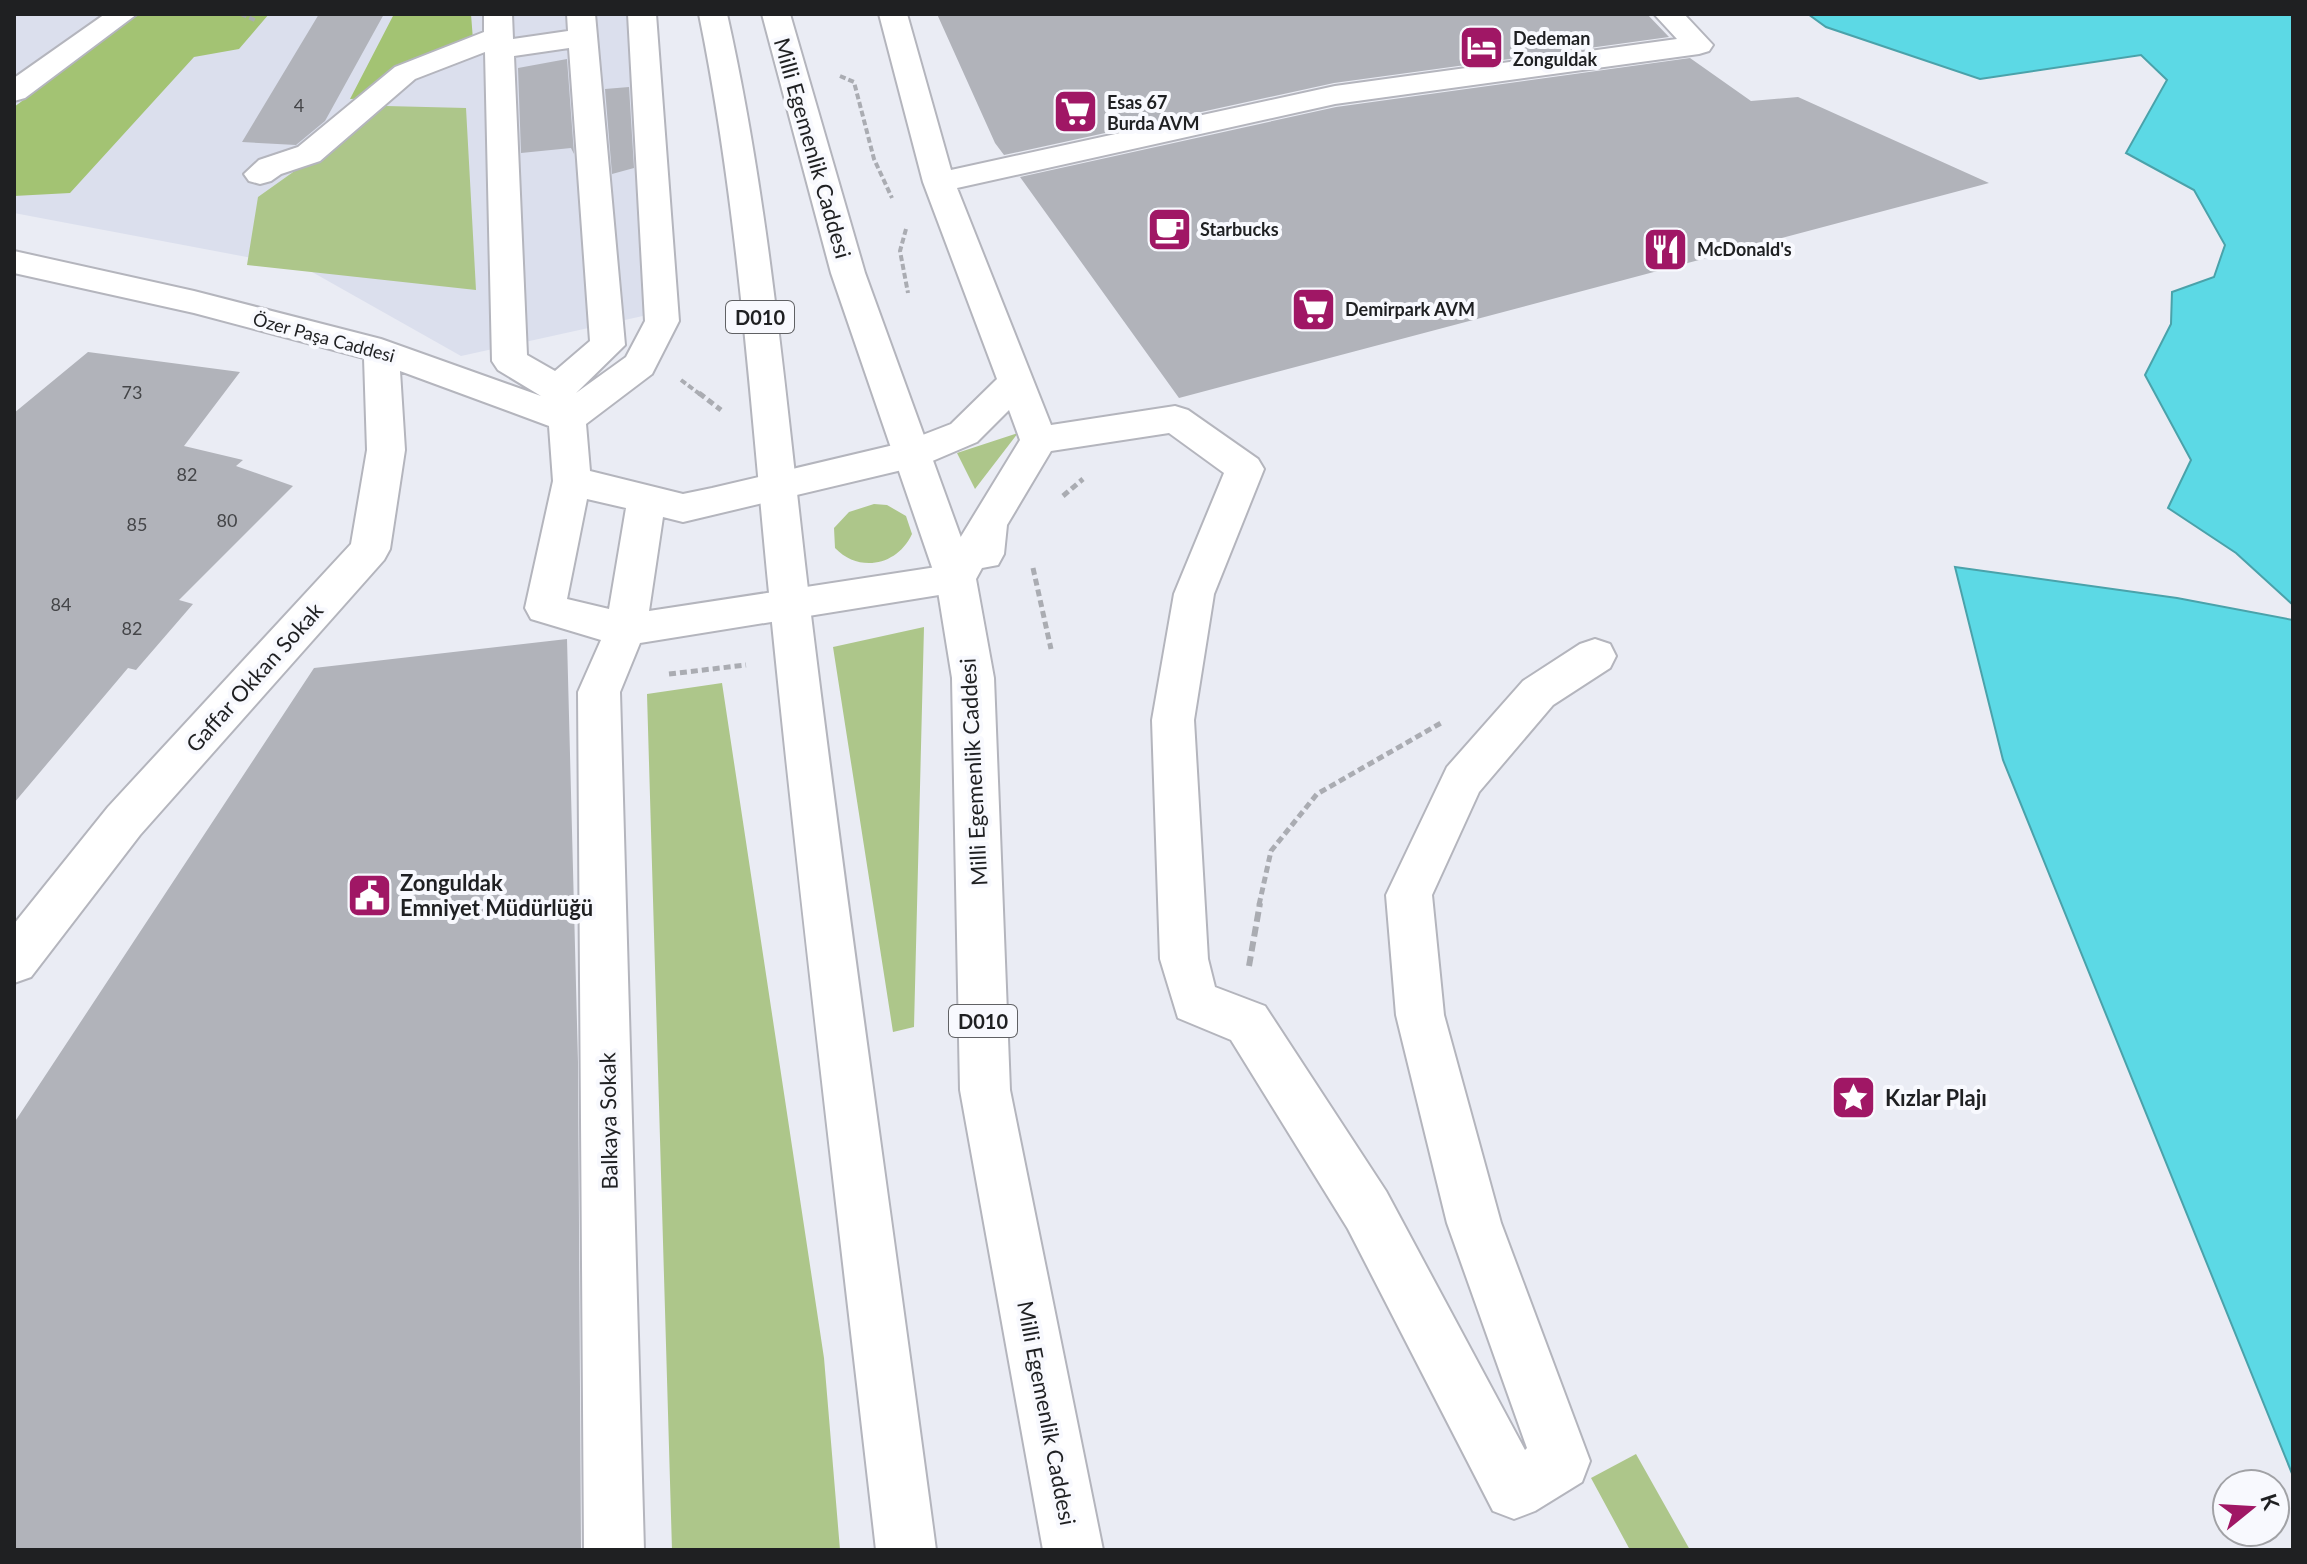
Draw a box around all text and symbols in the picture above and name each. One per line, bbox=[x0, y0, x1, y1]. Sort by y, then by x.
hotel icon: Dedeman Zonguldak bbox=[1458, 24, 1506, 72]
place label: Dedeman Zonguldak bbox=[1513, 27, 1597, 70]
street label: Milli Egemenlik Caddesi bbox=[769, 35, 857, 261]
supermarket icon: Esas 67 Burda AVM bbox=[1052, 88, 1100, 136]
place label: Esas 67 Burda AVM bbox=[1107, 91, 1199, 134]
house number: 4 bbox=[294, 94, 304, 116]
cafe icon: Starbucks bbox=[1145, 205, 1193, 253]
place label: Starbucks bbox=[1200, 218, 1279, 240]
restaurant icon: McDonald's bbox=[1642, 225, 1690, 273]
place label: McDonald's bbox=[1697, 238, 1792, 260]
supermarket icon: Demirpark AVM bbox=[1290, 285, 1338, 333]
place label: Demirpark AVM bbox=[1345, 298, 1475, 320]
road number: D010 bbox=[726, 301, 794, 333]
street label: Özer Paşa Caddesi bbox=[251, 307, 397, 367]
house number: 73 bbox=[122, 381, 142, 403]
house number: 82 bbox=[177, 463, 197, 485]
house number: 80 bbox=[217, 509, 237, 531]
house number: 85 bbox=[127, 513, 147, 535]
house number: 84 bbox=[51, 593, 71, 615]
street label: Gaffar Okkan Sokak bbox=[180, 596, 329, 757]
house number: 82 bbox=[122, 617, 142, 639]
street label: Milli Egemenlik Caddesi bbox=[954, 657, 992, 887]
place label: Zonguldak Emniyet Müdürlüğü bbox=[400, 869, 593, 921]
public building icon: Zonguldak Emniyet Müdürlüğü bbox=[345, 871, 393, 919]
road number: D010 bbox=[949, 1005, 1017, 1037]
street label: Balkaya Sokak bbox=[593, 1051, 623, 1190]
place icon: Kızlar Plajı bbox=[1830, 1073, 1878, 1121]
place label: Kızlar Plajı bbox=[1885, 1084, 1987, 1111]
street label: Milli Egemenlik Caddesi bbox=[1012, 1298, 1082, 1528]
north arrow bbox=[2211, 1468, 2291, 1548]
text: K bbox=[2255, 1490, 2286, 1514]

